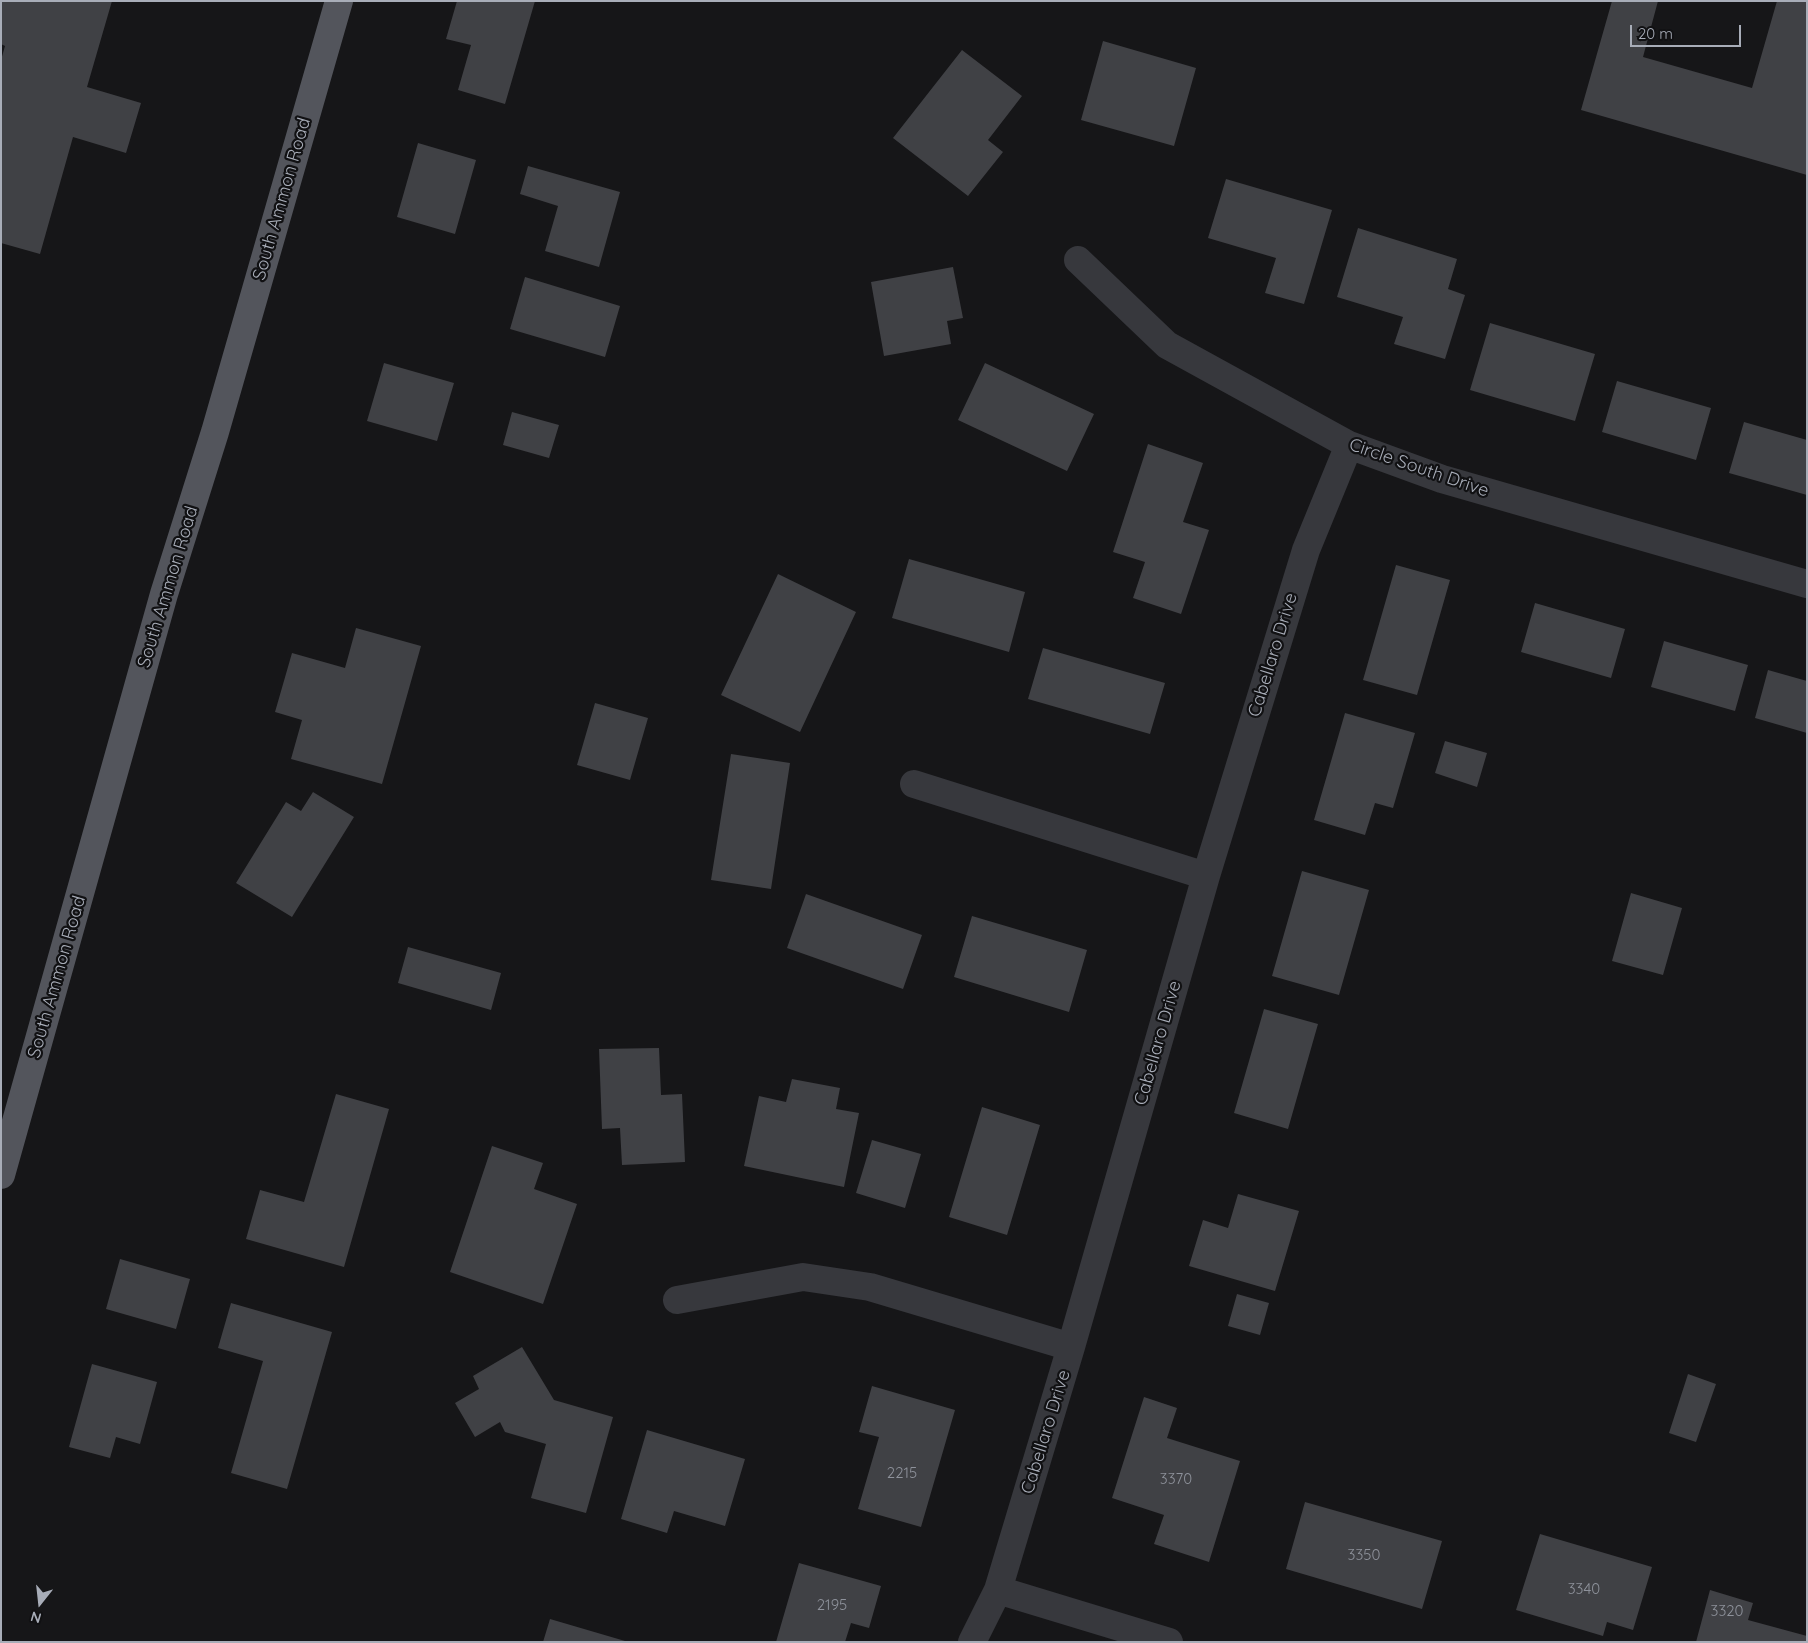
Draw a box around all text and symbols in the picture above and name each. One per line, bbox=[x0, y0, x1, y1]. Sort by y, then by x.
scale bar bbox=[1633, 15, 1744, 47]
text: 20 m bbox=[1638, 24, 1673, 43]
street label: South Ammon Road bbox=[248, 115, 316, 283]
street label: Circle South Drive bbox=[1346, 434, 1492, 502]
street label: South Ammon Road bbox=[133, 504, 203, 670]
street label: Cabellaro Drive bbox=[1244, 590, 1302, 720]
street label: South Ammon Road bbox=[23, 893, 91, 1061]
street label: Cabellaro Drive bbox=[1130, 978, 1186, 1108]
street label: Cabellaro Drive bbox=[1017, 1367, 1075, 1497]
house number: 2215 bbox=[887, 1464, 917, 1482]
house number: 3370 bbox=[1160, 1470, 1192, 1488]
house number: 3350 bbox=[1348, 1546, 1380, 1564]
north arrow bbox=[15, 1578, 65, 1628]
house number: 3340 bbox=[1568, 1580, 1600, 1598]
house number: 2195 bbox=[817, 1596, 847, 1614]
house number: 3320 bbox=[1711, 1602, 1743, 1620]
text: N bbox=[28, 1607, 43, 1627]

